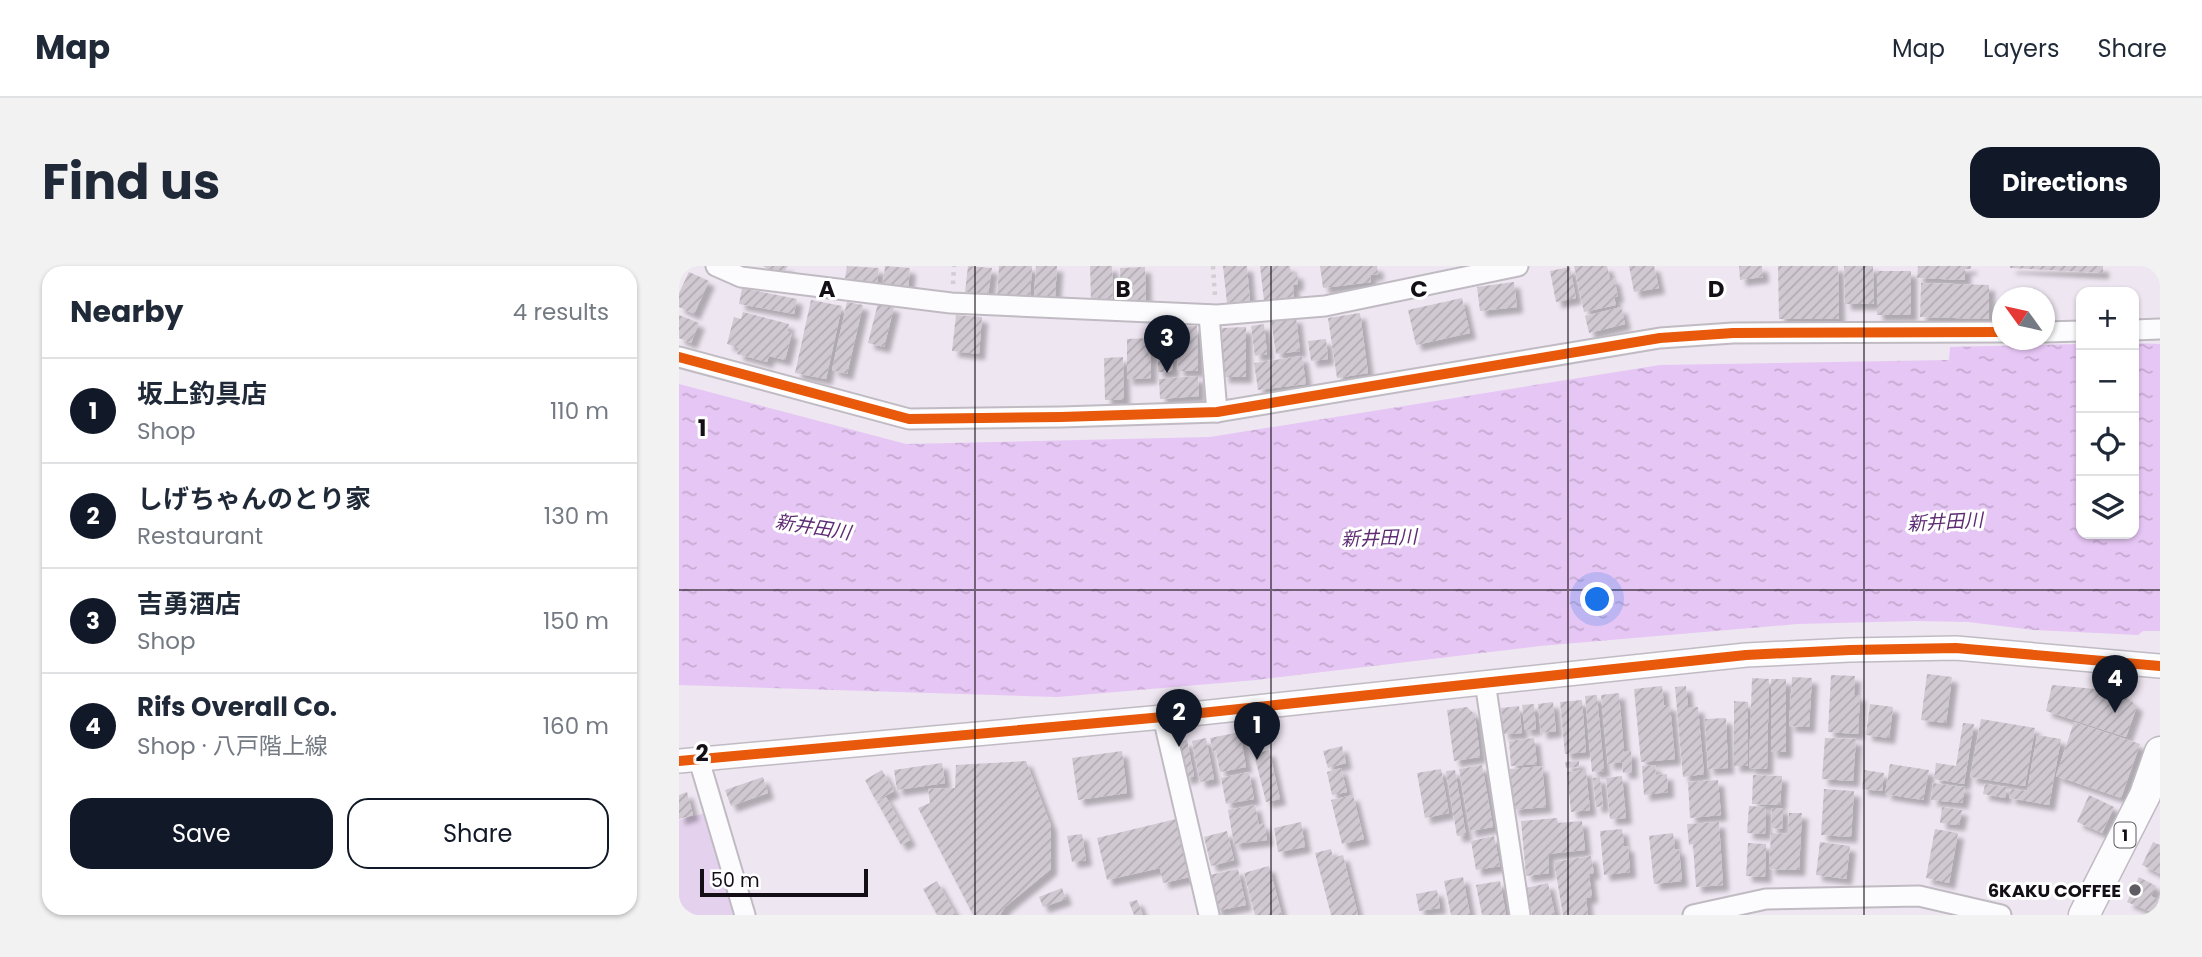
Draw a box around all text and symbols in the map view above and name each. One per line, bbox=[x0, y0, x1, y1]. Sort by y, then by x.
text: Map bbox=[35, 24, 110, 71]
text: Map bbox=[1892, 32, 1945, 65]
text: Layers bbox=[1983, 32, 2059, 65]
text: Share bbox=[2097, 32, 2167, 65]
button: Directions bbox=[1970, 147, 2160, 218]
text: Find us bbox=[42, 148, 220, 216]
text: A bbox=[819, 273, 836, 305]
text: B bbox=[1115, 273, 1131, 305]
text: C bbox=[1410, 273, 1428, 305]
text: D bbox=[1708, 273, 1724, 305]
north arrow bbox=[1992, 287, 2055, 350]
map controls bbox=[2076, 287, 2139, 539]
button: + bbox=[2076, 287, 2139, 350]
text: Nearby bbox=[70, 290, 184, 333]
text: 4 results bbox=[513, 296, 609, 328]
pin: 3 bbox=[1144, 315, 1190, 373]
button: − bbox=[2076, 350, 2139, 413]
text: 坂上釣具店 bbox=[137, 376, 267, 412]
text: 1 bbox=[89, 395, 97, 427]
text: 110 m bbox=[550, 395, 609, 427]
text: 1 bbox=[698, 412, 706, 444]
button: locate bbox=[2076, 413, 2139, 476]
text: Shop bbox=[137, 415, 196, 447]
button: layers bbox=[2076, 476, 2139, 539]
text: しげちゃんのとり家 bbox=[137, 481, 371, 517]
text: 2 bbox=[86, 500, 100, 532]
text: 130 m bbox=[544, 500, 609, 532]
water label: 新井田川 bbox=[1906, 506, 1986, 537]
water label: 新井田川 bbox=[773, 508, 855, 547]
text: Restaurant bbox=[137, 520, 263, 552]
water label: 新井田川 bbox=[1341, 523, 1419, 553]
your location bbox=[1580, 582, 1614, 616]
text: 吉勇酒店 bbox=[137, 586, 241, 622]
text: 3 bbox=[86, 605, 100, 637]
text: 150 m bbox=[543, 605, 609, 637]
text: Shop bbox=[137, 625, 196, 657]
pin: 4 bbox=[2092, 655, 2138, 713]
text: Rifs Overall Co. bbox=[137, 689, 337, 725]
pin: 2 bbox=[1156, 689, 1202, 747]
pin: 1 bbox=[1234, 702, 1280, 760]
text: 4 bbox=[85, 710, 101, 742]
text: 160 m bbox=[543, 710, 609, 742]
text: Shop · 八戸階上線 bbox=[137, 730, 328, 762]
text: 2 bbox=[695, 737, 709, 769]
button: Save bbox=[70, 798, 333, 869]
button: Share bbox=[347, 798, 609, 869]
road number: 1 bbox=[2115, 822, 2135, 848]
scale bar bbox=[700, 866, 868, 898]
text: 50 m bbox=[711, 867, 760, 894]
place label: 6KAKU COFFEE bbox=[1988, 878, 2121, 903]
marker: 6KAKU COFFEE bbox=[2127, 882, 2143, 898]

